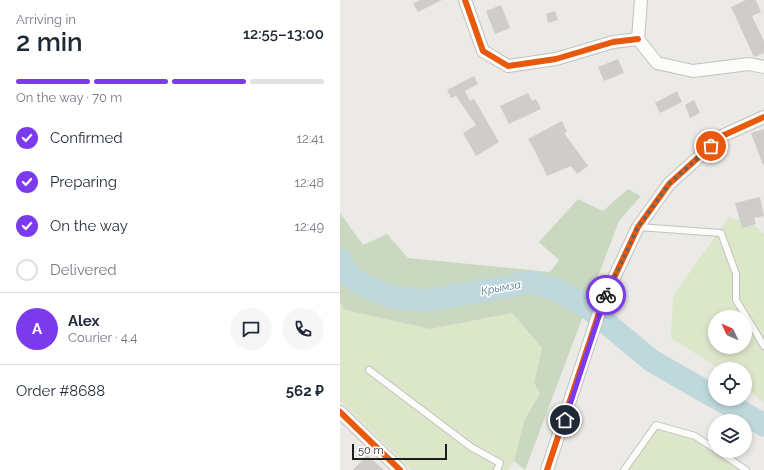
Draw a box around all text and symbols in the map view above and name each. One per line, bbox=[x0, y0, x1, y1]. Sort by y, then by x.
text: Arriving in bbox=[16, 12, 76, 27]
text: 12:55–13:00 bbox=[243, 25, 324, 43]
text: 2 min bbox=[16, 27, 83, 57]
text: On the way · 70 m bbox=[16, 90, 122, 105]
icon: check bbox=[16, 127, 38, 149]
text: Confirmed bbox=[50, 129, 123, 147]
pin bbox=[694, 129, 728, 163]
text: 12:41 bbox=[297, 131, 324, 146]
icon: bag bbox=[700, 135, 722, 157]
icon: check bbox=[16, 171, 38, 193]
text: Preparing bbox=[50, 173, 117, 191]
text: 12:48 bbox=[294, 175, 324, 190]
icon: check bbox=[16, 215, 38, 237]
text: On the way bbox=[50, 217, 128, 235]
text: 12:49 bbox=[295, 219, 324, 234]
text: Delivered bbox=[50, 261, 117, 279]
courier bbox=[586, 275, 626, 315]
water label: Крымза bbox=[480, 278, 522, 298]
icon: bike bbox=[595, 284, 617, 306]
button: chat bbox=[230, 308, 272, 350]
button: phone bbox=[282, 308, 324, 350]
north arrow bbox=[708, 310, 752, 354]
map controls bbox=[708, 310, 752, 458]
text: Alex bbox=[68, 312, 99, 330]
text: A bbox=[32, 320, 42, 338]
text: Courier · 4.4 bbox=[68, 330, 137, 345]
button: locate bbox=[708, 362, 752, 406]
text: Order #8688 bbox=[16, 382, 105, 400]
text: 562 ₽ bbox=[286, 382, 324, 400]
pin bbox=[548, 403, 582, 437]
icon: home bbox=[554, 409, 576, 431]
button: layers bbox=[708, 414, 752, 458]
scale bar bbox=[352, 442, 447, 461]
text: 50 m bbox=[358, 444, 384, 457]

